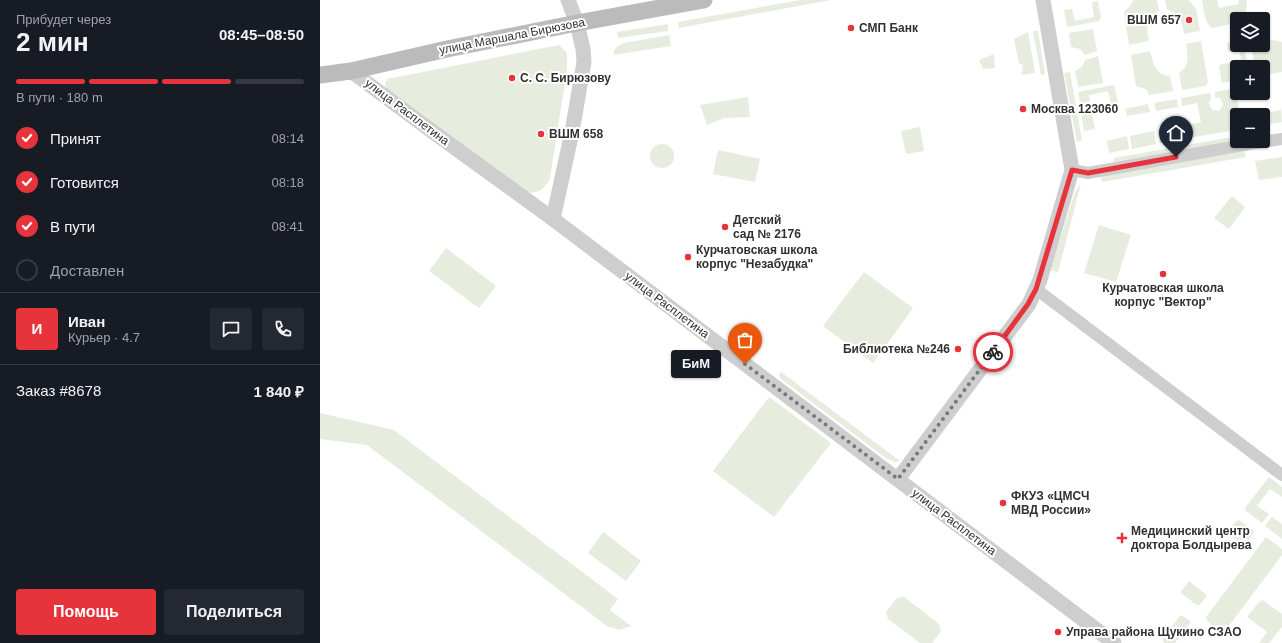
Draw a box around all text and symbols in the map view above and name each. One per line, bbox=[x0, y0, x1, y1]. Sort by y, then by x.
text: Прибудет через bbox=[16, 12, 111, 27]
map controls bbox=[1230, 12, 1270, 148]
button: layers bbox=[1230, 12, 1270, 52]
place label: ВШM 657 bbox=[1127, 13, 1181, 27]
street label: улица Маршала Бирюзова bbox=[438, 15, 586, 57]
marker: ВШM 657 bbox=[1184, 15, 1194, 25]
place label: СМП Банк bbox=[859, 21, 919, 35]
marker: СМП Банк bbox=[846, 23, 856, 33]
text: 08:45–08:50 bbox=[219, 26, 304, 43]
text: 2 мин bbox=[16, 27, 89, 57]
button: + bbox=[1230, 60, 1270, 100]
place label: С. С. Бирюзову bbox=[520, 71, 611, 85]
marker: С. С. Бирюзову bbox=[507, 73, 517, 83]
street label: улица Расплетина bbox=[362, 76, 452, 148]
text: В пути · 180 m bbox=[16, 90, 103, 105]
place label: Москва 123060 bbox=[1031, 102, 1118, 116]
marker: Москва 123060 bbox=[1018, 104, 1028, 114]
button: − bbox=[1230, 108, 1270, 148]
pin bbox=[1159, 116, 1193, 157]
icon: home bbox=[1165, 122, 1187, 144]
icon: check bbox=[16, 127, 38, 149]
place label: ВШM 658 bbox=[549, 127, 603, 141]
marker: ВШM 658 bbox=[536, 129, 546, 139]
text: Принят bbox=[50, 130, 101, 147]
text: 08:14 bbox=[271, 131, 304, 146]
icon: check bbox=[16, 171, 38, 193]
text: Готовится bbox=[50, 174, 119, 191]
text: 08:18 bbox=[271, 175, 304, 190]
place label: Детский сад № 2176 bbox=[733, 213, 801, 241]
icon: check bbox=[16, 215, 38, 237]
text: В пути bbox=[50, 218, 95, 235]
text: 08:41 bbox=[271, 219, 304, 234]
marker: Детский сад № 2176 bbox=[720, 222, 730, 232]
place label: Курчатовская школа корпус "Незабудка" bbox=[696, 243, 818, 271]
marker: Курчатовская школа корпус "Незабудка" bbox=[683, 252, 693, 262]
text: Доставлен bbox=[50, 262, 124, 279]
street label: улица Расплетина bbox=[622, 269, 712, 341]
marker: Курчатовская школа корпус "Вектор" bbox=[1158, 269, 1168, 279]
place label: Курчатовская школа корпус "Вектор" bbox=[1102, 281, 1224, 309]
button: chat bbox=[210, 308, 252, 350]
button: phone bbox=[262, 308, 304, 350]
text: Иван bbox=[68, 313, 105, 330]
text: И bbox=[32, 320, 42, 337]
pin bbox=[728, 323, 762, 364]
icon: bag bbox=[734, 329, 756, 351]
text: Курьер · 4.7 bbox=[68, 330, 140, 345]
courier bbox=[973, 332, 1013, 372]
icon: bike bbox=[982, 341, 1004, 363]
place label: Библиотека №246 bbox=[843, 342, 950, 356]
marker: Библиотека №246 bbox=[953, 344, 963, 354]
callout: БиМ bbox=[671, 350, 721, 378]
text: БиМ bbox=[682, 356, 710, 371]
text: Заказ #8678 bbox=[16, 382, 101, 399]
text: 1 840 ₽ bbox=[254, 383, 304, 400]
street label: улица Расплетина bbox=[909, 486, 999, 558]
place label: ФКУЗ «ЦМСЧ МВД России» bbox=[1011, 489, 1091, 517]
marker: ФКУЗ «ЦМСЧ МВД России» bbox=[998, 498, 1008, 508]
place label: Медицинский центр доктора Болдырева bbox=[1131, 524, 1252, 552]
marker: Медицинский центр доктора Болдырева bbox=[1116, 532, 1128, 544]
button: Помощь bbox=[16, 589, 156, 635]
button: Поделиться bbox=[164, 589, 304, 635]
place label: Управа района Щукино СЗАО bbox=[1066, 625, 1242, 639]
marker: Управа района Щукино СЗАО bbox=[1053, 627, 1063, 637]

